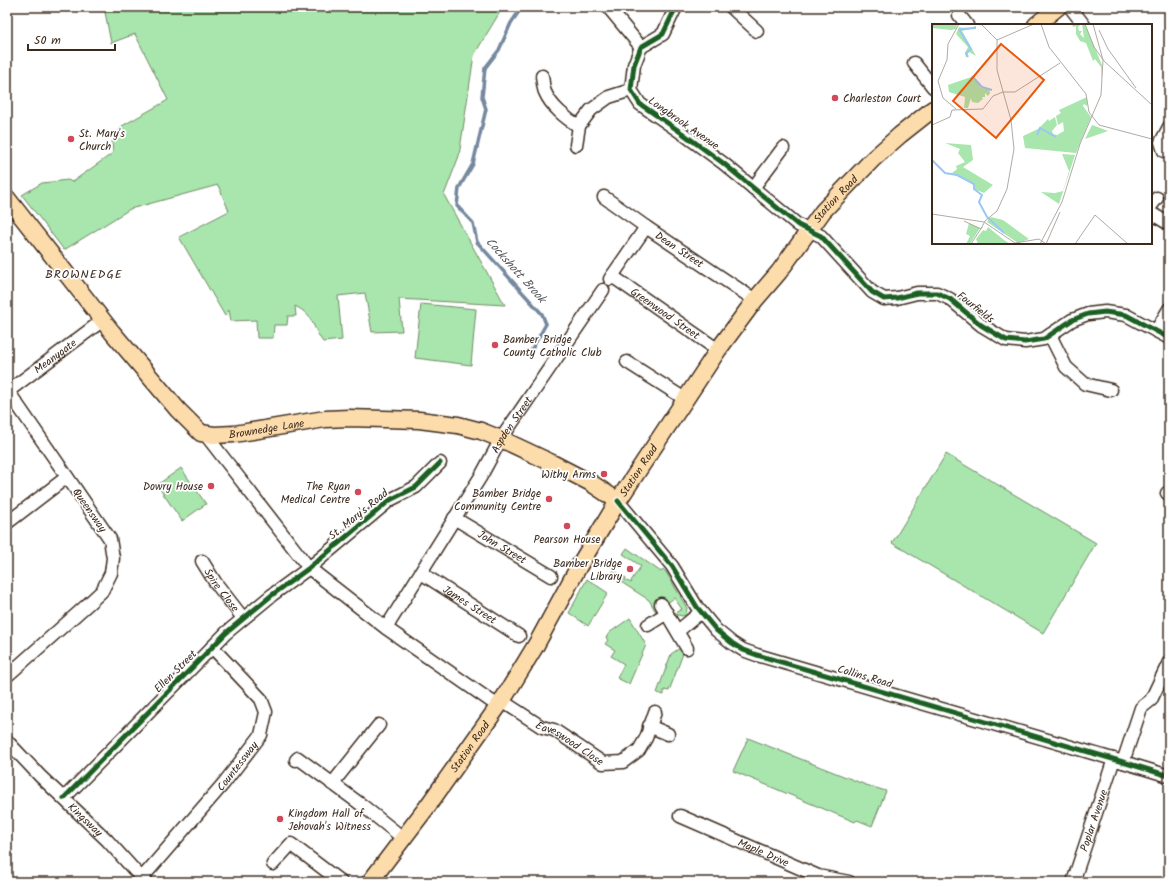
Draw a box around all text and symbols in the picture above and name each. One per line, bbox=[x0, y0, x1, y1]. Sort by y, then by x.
inset map bbox=[932, 24, 1152, 244]
scale bar bbox=[28, 26, 115, 52]
text: 50 m bbox=[34, 31, 61, 50]
place label: Charleston Court bbox=[843, 90, 922, 108]
street label: Longbrook Avenue bbox=[644, 93, 723, 155]
marker: Charleston Court bbox=[830, 93, 840, 103]
place label: St. Mary's Church bbox=[79, 125, 125, 156]
marker: St. Mary's Church bbox=[66, 134, 76, 144]
street label: Station Road bbox=[809, 171, 863, 227]
street label: Dean Street bbox=[651, 227, 708, 274]
water label: Cockshott Brook bbox=[481, 233, 552, 309]
district label: BROWNEDGE bbox=[45, 265, 123, 284]
street label: Greenwood Street bbox=[626, 283, 704, 345]
street label: Fourfields bbox=[953, 287, 998, 328]
place label: Bamber Bridge County Catholic Club bbox=[503, 331, 602, 362]
street label: Meanygate bbox=[30, 335, 81, 379]
marker: Bamber Bridge County Catholic Club bbox=[490, 340, 500, 350]
street label: Aspden Street bbox=[487, 392, 538, 457]
street label: Brownedge Lane bbox=[228, 415, 306, 444]
street label: Station Road bbox=[615, 441, 663, 501]
place label: Withy Arms bbox=[541, 466, 596, 484]
marker: Withy Arms bbox=[599, 469, 609, 479]
place label: Dowry House bbox=[143, 478, 203, 496]
place label: The Ryan Medical Centre bbox=[281, 478, 350, 509]
marker: Dowry House bbox=[206, 481, 216, 491]
street label: Queensway bbox=[67, 485, 112, 537]
street label: St. Mary's Road bbox=[325, 485, 393, 545]
place label: Bamber Bridge Community Centre bbox=[454, 485, 541, 516]
marker: The Ryan Medical Centre bbox=[353, 487, 363, 497]
marker: Bamber Bridge Community Centre bbox=[544, 494, 554, 504]
marker: Pearson House bbox=[562, 521, 572, 531]
street label: John Street bbox=[474, 526, 530, 570]
place label: Pearson House bbox=[534, 531, 601, 549]
place label: Bamber Bridge Library bbox=[553, 555, 623, 586]
marker: Bamber Bridge Library bbox=[625, 564, 635, 574]
street label: Spire Close bbox=[199, 565, 243, 616]
street label: James Street bbox=[439, 581, 500, 630]
street label: Ellen Street bbox=[150, 645, 202, 697]
street label: Collins Road bbox=[835, 661, 895, 694]
street label: Station Road bbox=[446, 717, 495, 777]
street label: Eaveswood Close bbox=[531, 717, 607, 771]
street label: Countessway bbox=[213, 737, 264, 796]
street label: Poplar Avenue bbox=[1076, 787, 1113, 854]
street label: Kingsway bbox=[63, 799, 107, 842]
place label: Kingdom Hall of Jehovah's Witness bbox=[288, 805, 371, 836]
marker: Kingdom Hall of Jehovah's Witness bbox=[275, 814, 285, 824]
street label: Maple Drive bbox=[735, 834, 792, 872]

